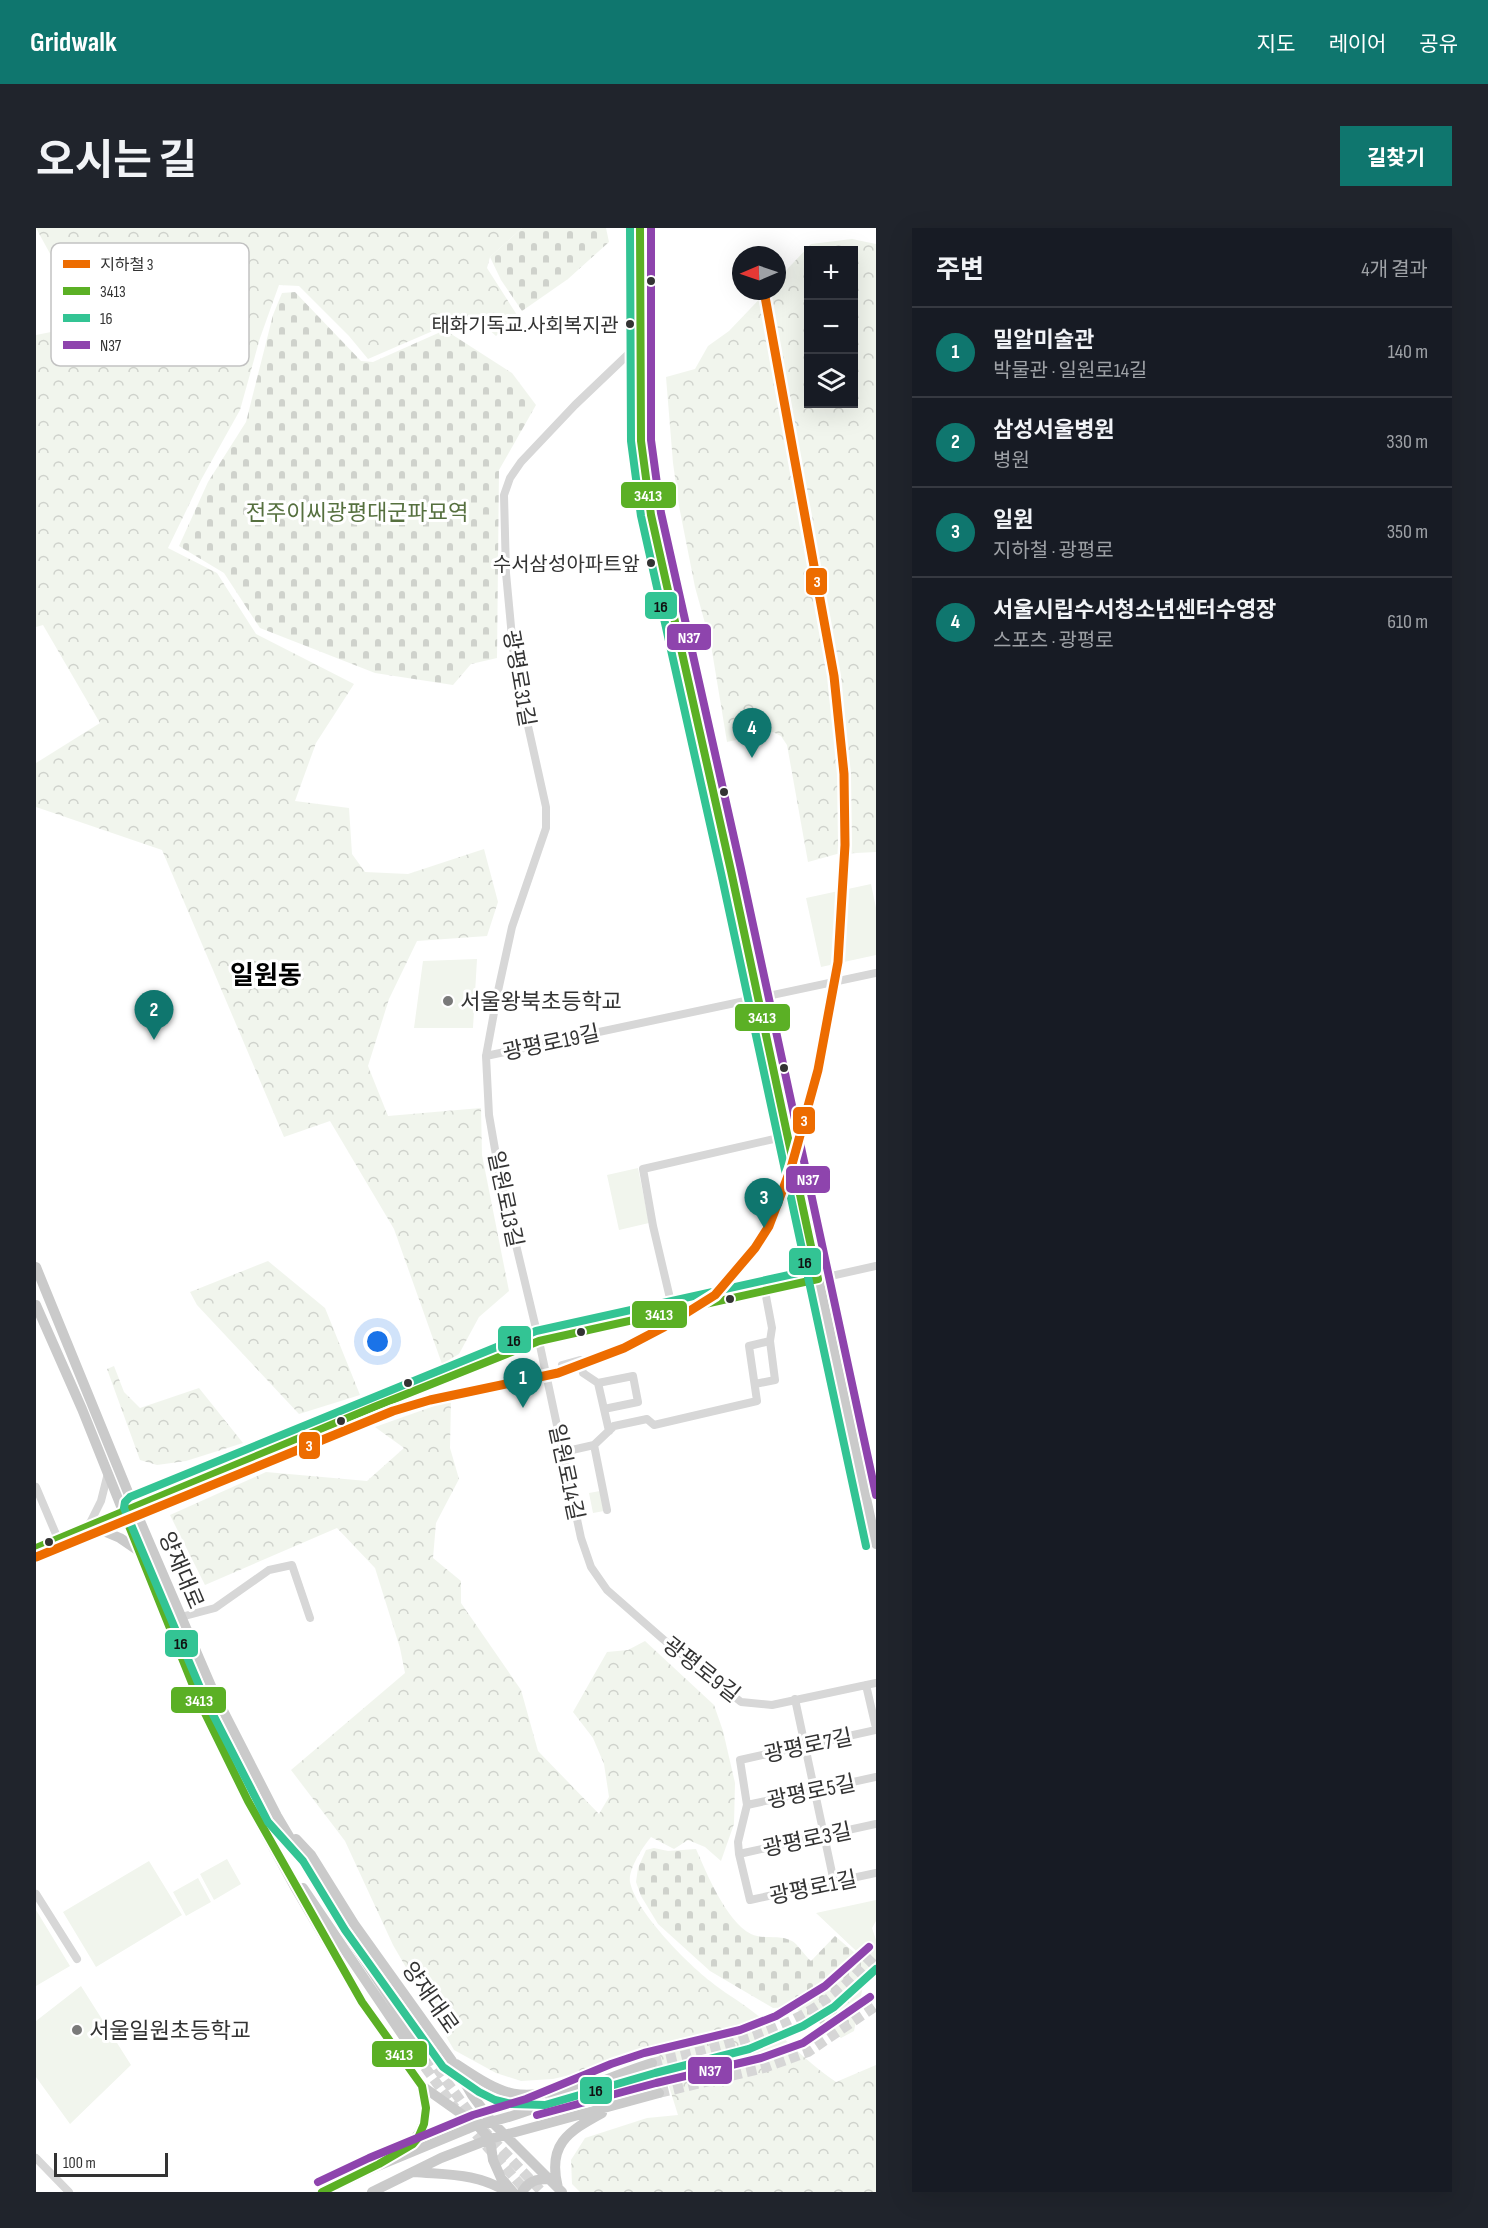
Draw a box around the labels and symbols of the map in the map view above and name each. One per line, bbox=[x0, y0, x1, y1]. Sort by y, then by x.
legend bbox=[51, 243, 249, 366]
north arrow bbox=[732, 246, 786, 300]
text: 지하철 3 bbox=[100, 256, 153, 275]
unlabelled marker bbox=[645, 275, 657, 287]
text: 3413 bbox=[100, 283, 126, 302]
text: 16 bbox=[100, 310, 113, 329]
place label: 태화기독교.사회복지관 bbox=[431, 314, 619, 338]
marker: 태화기독교.사회복지관 bbox=[624, 318, 636, 330]
text: N37 bbox=[100, 337, 122, 356]
line badge: 3413 bbox=[620, 481, 677, 509]
text: 3413 bbox=[634, 487, 662, 506]
park label: 전주이씨광평대군파묘역 bbox=[246, 500, 468, 527]
place label: 수서삼성아파트앞 bbox=[493, 553, 640, 577]
marker: 수서삼성아파트앞 bbox=[645, 557, 657, 569]
line badge: 3 bbox=[805, 567, 828, 596]
text: 3 bbox=[813, 573, 821, 592]
line badge: 16 bbox=[644, 591, 678, 620]
text: 16 bbox=[654, 598, 668, 617]
line badge: N37 bbox=[666, 623, 712, 651]
street label: 광평로31길 bbox=[497, 628, 540, 729]
text: N37 bbox=[678, 629, 700, 648]
pin: 4 bbox=[732, 708, 772, 758]
unlabelled marker bbox=[718, 786, 730, 798]
district label: 일원동 bbox=[230, 961, 302, 992]
place label: 서울왕북초등학교 bbox=[460, 989, 622, 1016]
pin: 2 bbox=[134, 990, 174, 1040]
marker: 서울왕북초등학교 bbox=[441, 994, 455, 1008]
line badge: 3413 bbox=[734, 1003, 791, 1032]
text: 3413 bbox=[748, 1009, 776, 1028]
street label: 광평로19길 bbox=[500, 1020, 602, 1067]
unlabelled marker bbox=[778, 1062, 790, 1074]
line badge: 3 bbox=[792, 1106, 816, 1135]
text: 3 bbox=[800, 1112, 808, 1131]
street label: 일원로13길 bbox=[481, 1149, 528, 1250]
line badge: N37 bbox=[785, 1165, 831, 1194]
text: N37 bbox=[797, 1171, 819, 1190]
pin: 3 bbox=[744, 1178, 784, 1228]
line badge: 16 bbox=[788, 1247, 822, 1276]
text: 16 bbox=[798, 1254, 812, 1273]
unlabelled marker bbox=[724, 1293, 736, 1305]
line badge: 3413 bbox=[631, 1300, 688, 1329]
text: 3413 bbox=[645, 1306, 673, 1325]
line badge: 16 bbox=[497, 1325, 532, 1354]
unlabelled marker bbox=[575, 1326, 587, 1338]
your location bbox=[363, 1327, 392, 1356]
text: 16 bbox=[507, 1332, 521, 1351]
pin: 1 bbox=[504, 1358, 542, 1408]
unlabelled marker bbox=[402, 1377, 414, 1389]
unlabelled marker bbox=[335, 1415, 347, 1427]
street label: 일원로14길 bbox=[542, 1422, 589, 1523]
line badge: 3 bbox=[298, 1431, 321, 1460]
text: 3 bbox=[305, 1437, 313, 1456]
street label: 양재대로 bbox=[152, 1528, 209, 1613]
unlabelled marker bbox=[43, 1536, 55, 1548]
line badge: 16 bbox=[164, 1629, 199, 1658]
street label: 광평로9길 bbox=[657, 1632, 745, 1709]
text: 16 bbox=[174, 1635, 188, 1654]
line badge: 3413 bbox=[170, 1686, 227, 1714]
text: 3413 bbox=[185, 1692, 213, 1711]
street label: 광평로7길 bbox=[762, 1724, 855, 1769]
street label: 광평로5길 bbox=[765, 1770, 858, 1815]
street label: 광평로3길 bbox=[760, 1818, 854, 1863]
street label: 광평로1길 bbox=[767, 1866, 859, 1911]
street label: 양재대로 bbox=[395, 1957, 464, 2039]
place label: 서울일원초등학교 bbox=[89, 2018, 251, 2045]
marker: 서울일원초등학교 bbox=[70, 2023, 84, 2037]
line badge: 3413 bbox=[371, 2040, 428, 2068]
text: 3413 bbox=[385, 2046, 413, 2065]
line badge: N37 bbox=[687, 2056, 733, 2085]
text: N37 bbox=[699, 2062, 721, 2081]
line badge: 16 bbox=[579, 2076, 613, 2105]
text: 16 bbox=[589, 2082, 603, 2101]
scale bar bbox=[54, 2150, 168, 2178]

